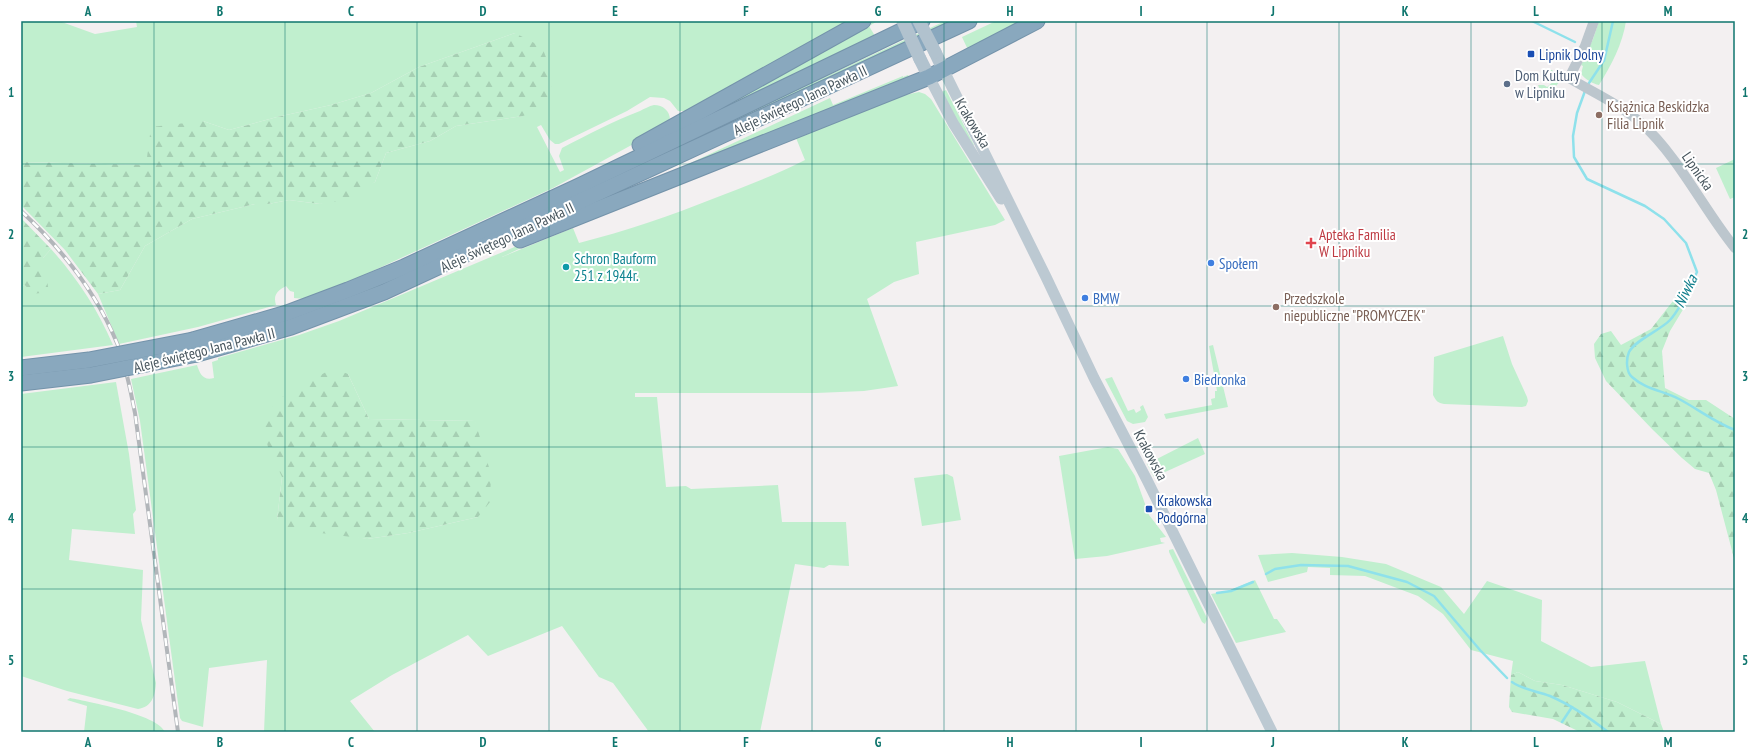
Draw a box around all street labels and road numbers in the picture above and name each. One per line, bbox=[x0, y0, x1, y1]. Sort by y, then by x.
street label: Aleje świętego Jana Pawła II bbox=[730, 61, 870, 139]
street label: Krakowska bbox=[951, 95, 995, 151]
street label: Lipnicka bbox=[1678, 148, 1718, 194]
street label: Aleje świętego Jana Pawła II bbox=[437, 198, 577, 276]
street label: Aleje świętego Jana Pawła II bbox=[131, 323, 277, 377]
street label: Krakowska bbox=[1130, 426, 1172, 484]

